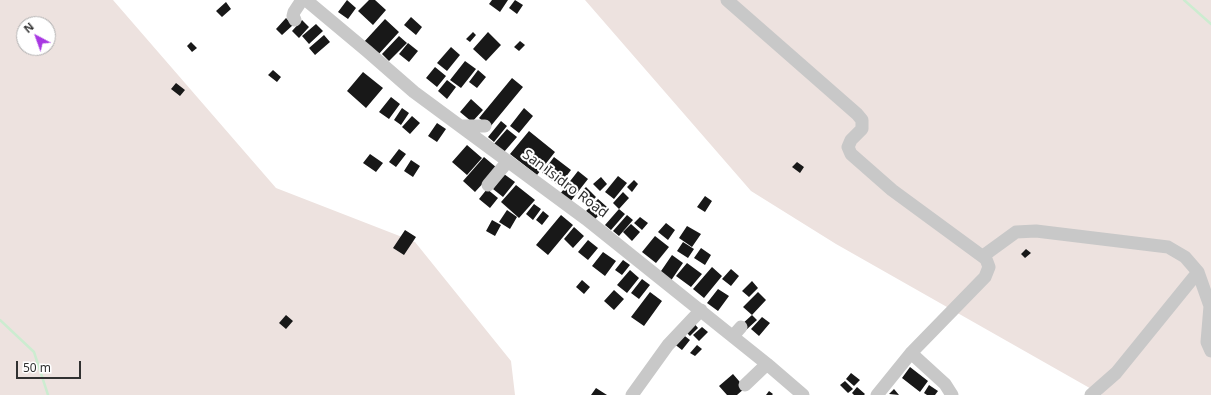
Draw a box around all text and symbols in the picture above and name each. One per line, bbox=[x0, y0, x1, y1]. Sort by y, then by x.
north arrow bbox=[16, 16, 56, 56]
text: N bbox=[20, 19, 37, 36]
street label: San Isidro Road bbox=[519, 146, 611, 222]
scale bar bbox=[18, 353, 83, 379]
text: 50 m bbox=[23, 359, 51, 376]

